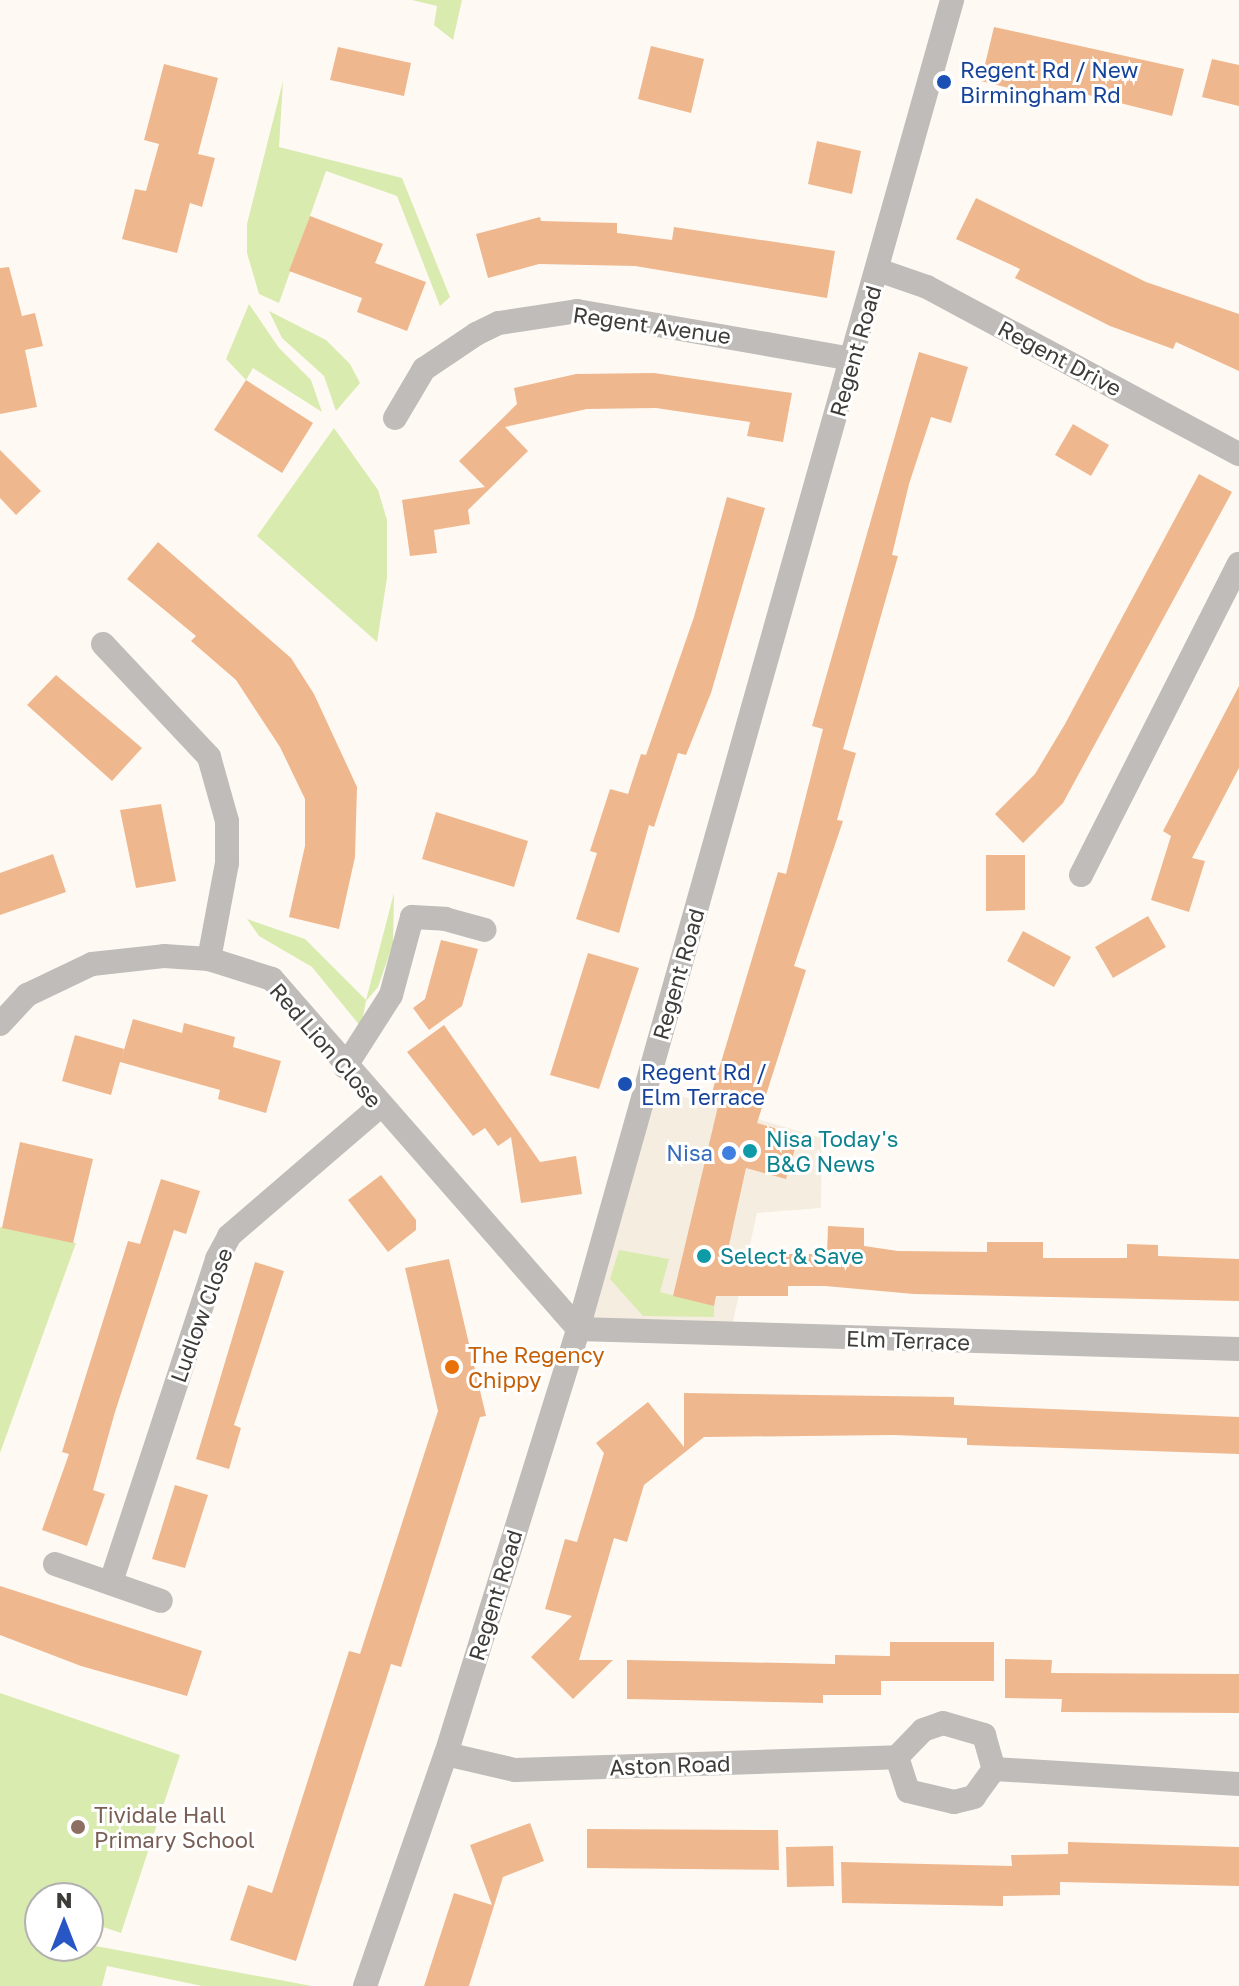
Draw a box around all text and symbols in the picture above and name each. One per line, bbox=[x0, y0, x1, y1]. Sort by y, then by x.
place label: Regent Rd / New Birmingham Rd bbox=[960, 56, 1138, 108]
marker: Regent Rd / New Birmingham Rd bbox=[935, 73, 953, 91]
street label: Regent Road bbox=[824, 282, 886, 420]
street label: Regent Avenue bbox=[571, 301, 733, 349]
street label: Regent Drive bbox=[994, 314, 1126, 402]
street label: Regent Road bbox=[647, 905, 709, 1043]
street label: Red Lion Close bbox=[265, 977, 387, 1113]
place label: Regent Rd / Elm Terrace bbox=[641, 1058, 767, 1110]
marker: Regent Rd / Elm Terrace bbox=[616, 1075, 634, 1093]
place label: Nisa Today's B&G News bbox=[766, 1125, 898, 1176]
place label: Nisa bbox=[666, 1140, 713, 1166]
marker: Nisa Today's B&G News bbox=[741, 1142, 759, 1160]
marker: Nisa bbox=[720, 1144, 738, 1162]
place label: Select & Save bbox=[720, 1243, 864, 1269]
street label: Ludlow Close bbox=[164, 1244, 238, 1386]
marker: Select & Save bbox=[695, 1247, 713, 1265]
street label: Elm Terrace bbox=[846, 1325, 970, 1355]
place label: The Regency Chippy bbox=[468, 1341, 605, 1392]
marker: The Regency Chippy bbox=[443, 1358, 461, 1376]
street label: Regent Road bbox=[463, 1526, 527, 1664]
street label: Aston Road bbox=[609, 1750, 731, 1780]
place label: Tividale Hall Primary School bbox=[94, 1801, 255, 1852]
marker: Tividale Hall Primary School bbox=[69, 1818, 87, 1836]
north arrow bbox=[24, 1882, 104, 1962]
text: N bbox=[56, 1886, 72, 1913]

